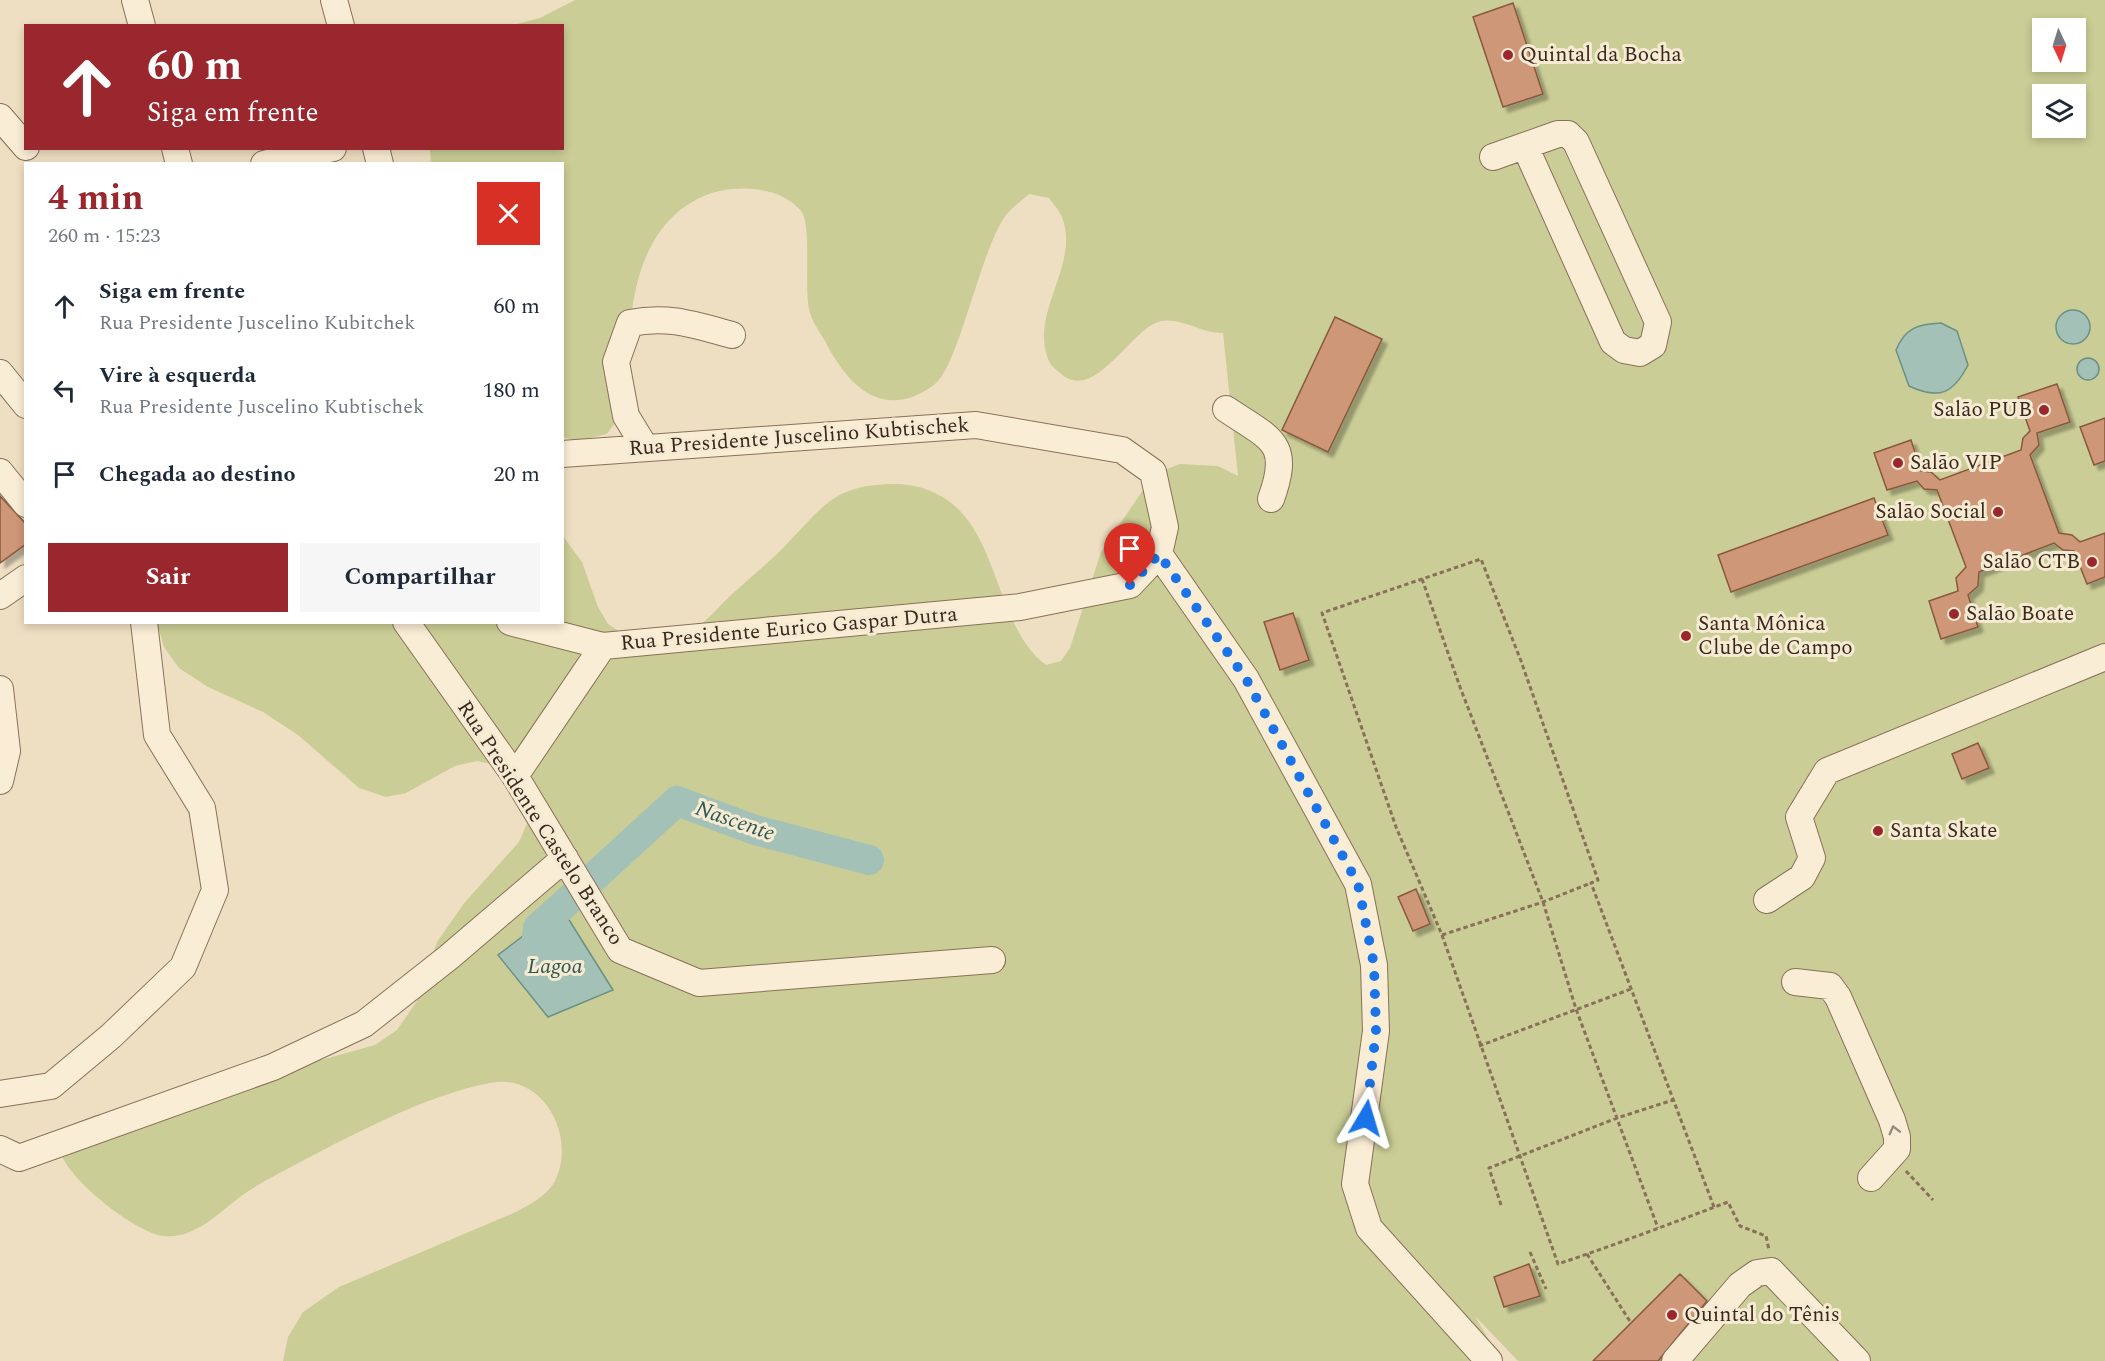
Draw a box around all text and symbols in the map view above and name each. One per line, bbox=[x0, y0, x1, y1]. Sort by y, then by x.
north arrow bbox=[2032, 18, 2086, 72]
map controls bbox=[2032, 18, 2086, 138]
text: 60 m bbox=[147, 35, 242, 98]
place label: Quintal da Bocha bbox=[1520, 39, 1682, 71]
icon: ahead bbox=[48, 48, 126, 126]
marker: Quintal da Bocha bbox=[1501, 48, 1515, 62]
button: layers bbox=[2032, 84, 2086, 138]
text: Siga em frente bbox=[147, 92, 319, 134]
text: 4 min bbox=[48, 171, 144, 226]
button: close bbox=[477, 182, 540, 245]
text: 260 m · 15:23 bbox=[48, 221, 160, 251]
text: Siga em frente bbox=[99, 275, 245, 308]
icon: ahead bbox=[48, 290, 81, 323]
text: 60 m bbox=[494, 290, 540, 323]
text: Rua Presidente Juscelino Kubitchek bbox=[99, 308, 415, 338]
text: Vire à esquerda bbox=[99, 359, 256, 392]
icon: left bbox=[48, 374, 81, 407]
text: 180 m bbox=[483, 374, 540, 407]
text: Rua Presidente Juscelino Kubtischek bbox=[99, 392, 424, 422]
place label: Salão PUB bbox=[1933, 394, 2032, 426]
marker: Salão PUB bbox=[2037, 403, 2051, 417]
street label: Rua Presidente Juscelino Kubtischek bbox=[628, 409, 971, 465]
place label: Salão VIP bbox=[1910, 447, 2002, 479]
marker: Salão VIP bbox=[1891, 456, 1905, 470]
icon: arrive bbox=[48, 458, 81, 491]
text: Chegada ao destino bbox=[99, 458, 296, 491]
text: 20 m bbox=[494, 458, 540, 491]
place label: Salão Social bbox=[1875, 496, 1986, 528]
marker: Salão Social bbox=[1991, 505, 2005, 519]
pin bbox=[1104, 523, 1155, 585]
icon: arrive bbox=[1113, 532, 1146, 565]
button: Sair bbox=[48, 543, 288, 612]
button: Compartilhar bbox=[300, 543, 540, 612]
place label: Salão CTB bbox=[1982, 546, 2080, 578]
marker: Salão CTB bbox=[2085, 555, 2099, 569]
street label: Rua Presidente Eurico Gaspar Dutra bbox=[619, 598, 960, 660]
place label: Salão Boate bbox=[1966, 598, 2074, 630]
marker: Salão Boate bbox=[1947, 607, 1961, 621]
place label: Santa Mônica Clube de Campo bbox=[1698, 608, 1853, 664]
marker: Santa Mônica Clube de Campo bbox=[1679, 629, 1693, 643]
street label: Rua Presidente Castelo Branco bbox=[449, 694, 631, 952]
water label: Nascente bbox=[691, 792, 779, 850]
place label: Santa Skate bbox=[1890, 815, 1997, 847]
marker: Santa Skate bbox=[1871, 824, 1885, 838]
water label: Lagoa bbox=[527, 950, 583, 983]
position arrow bbox=[1334, 1086, 1398, 1150]
one-way arrow bbox=[1889, 1125, 1902, 1135]
place label: Quintal do Tênis bbox=[1684, 1299, 1840, 1331]
marker: Quintal do Tênis bbox=[1665, 1308, 1679, 1322]

